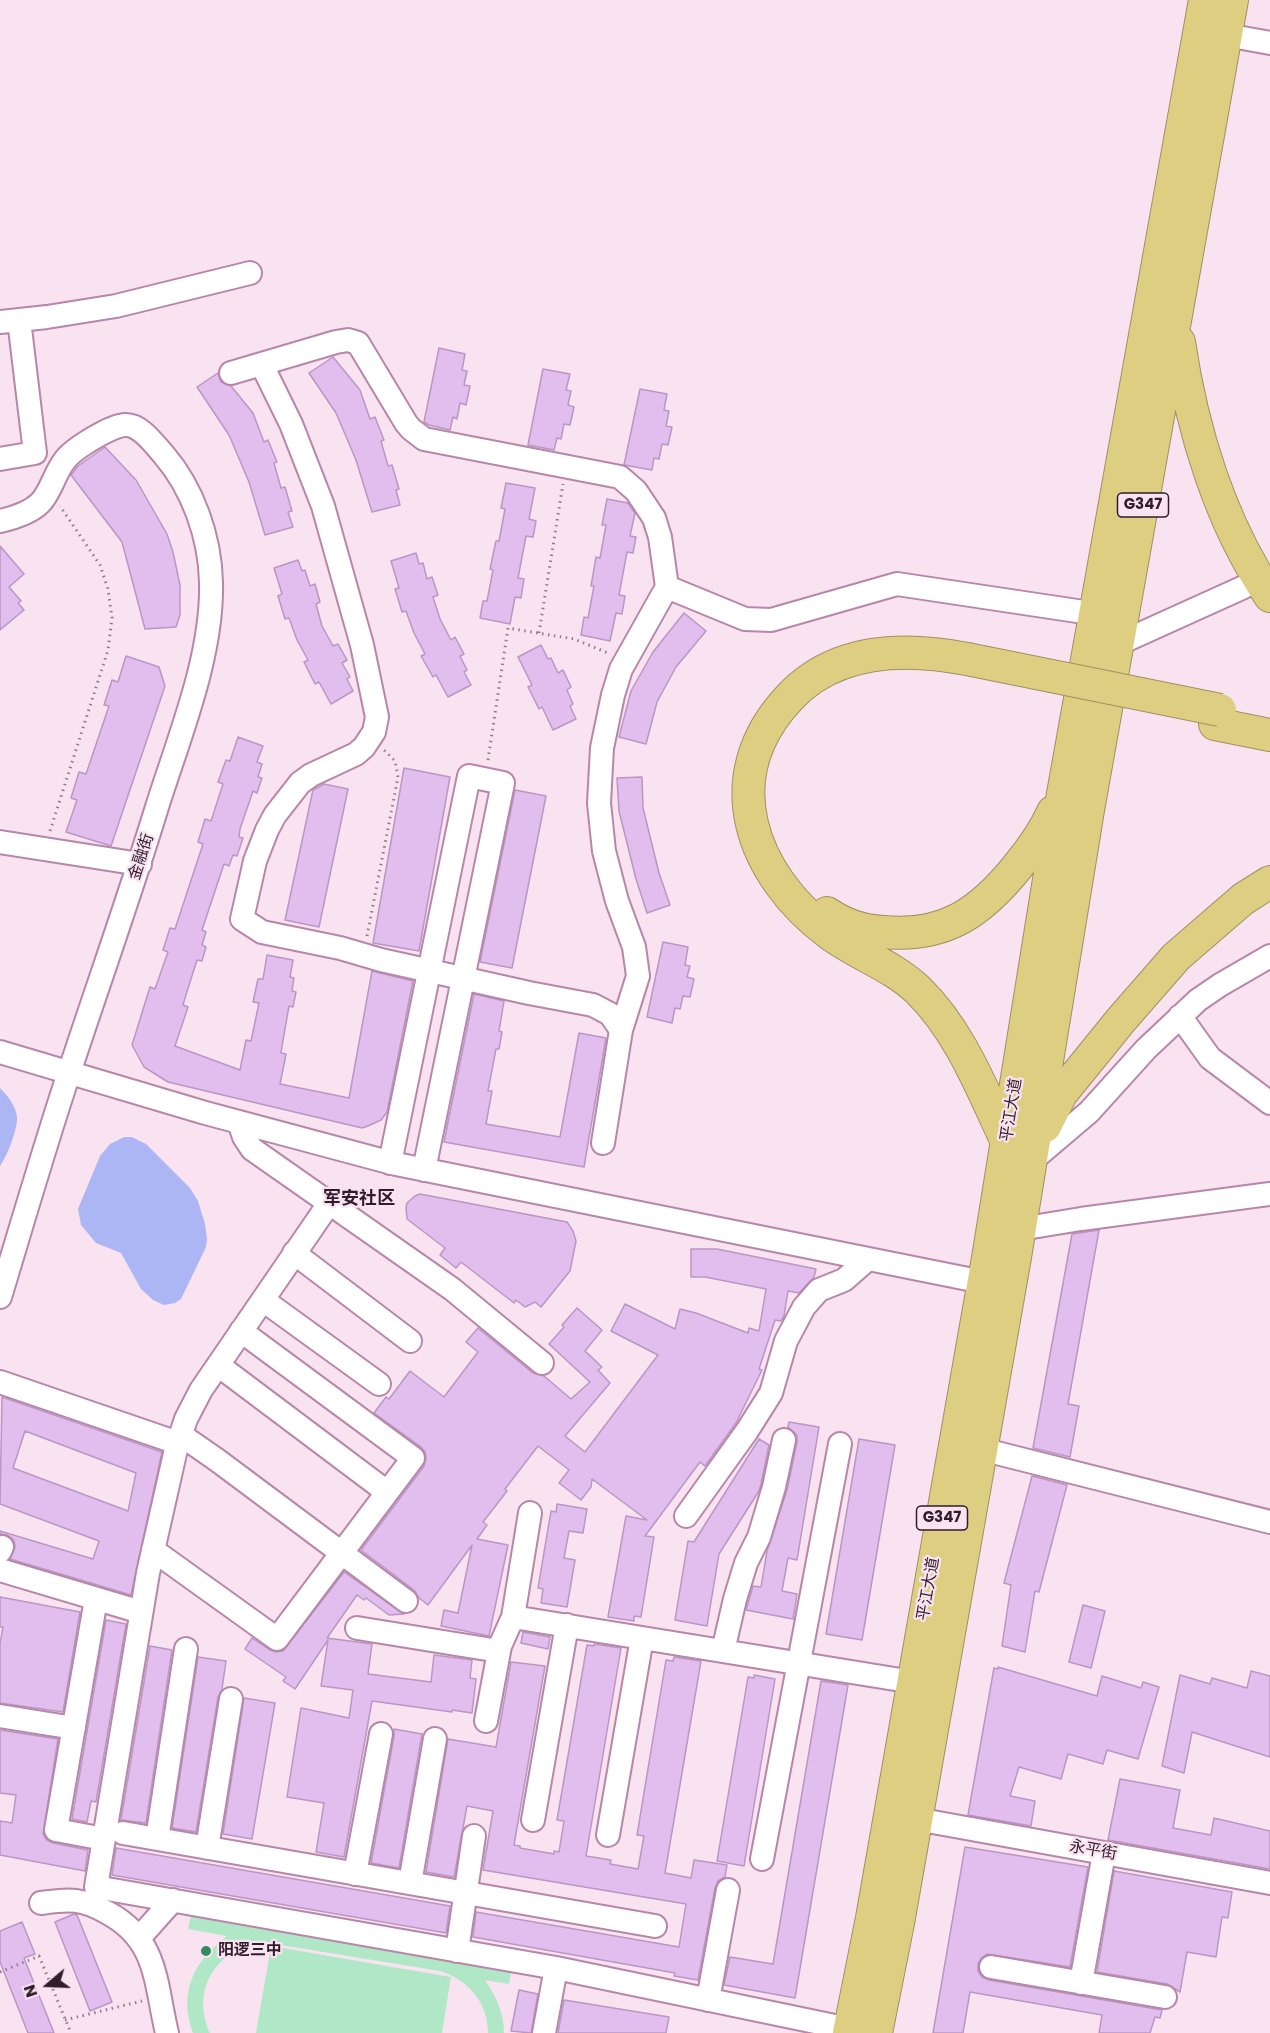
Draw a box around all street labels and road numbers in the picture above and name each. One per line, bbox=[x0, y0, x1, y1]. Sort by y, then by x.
road number: G347 bbox=[1118, 493, 1168, 517]
street label: 金融街 bbox=[125, 831, 159, 883]
street label: 平江大道 bbox=[998, 1077, 1026, 1143]
road number: G347 bbox=[916, 1506, 968, 1530]
street label: 平江大道 bbox=[914, 1556, 944, 1622]
street label: 永平街 bbox=[1068, 1837, 1118, 1865]

